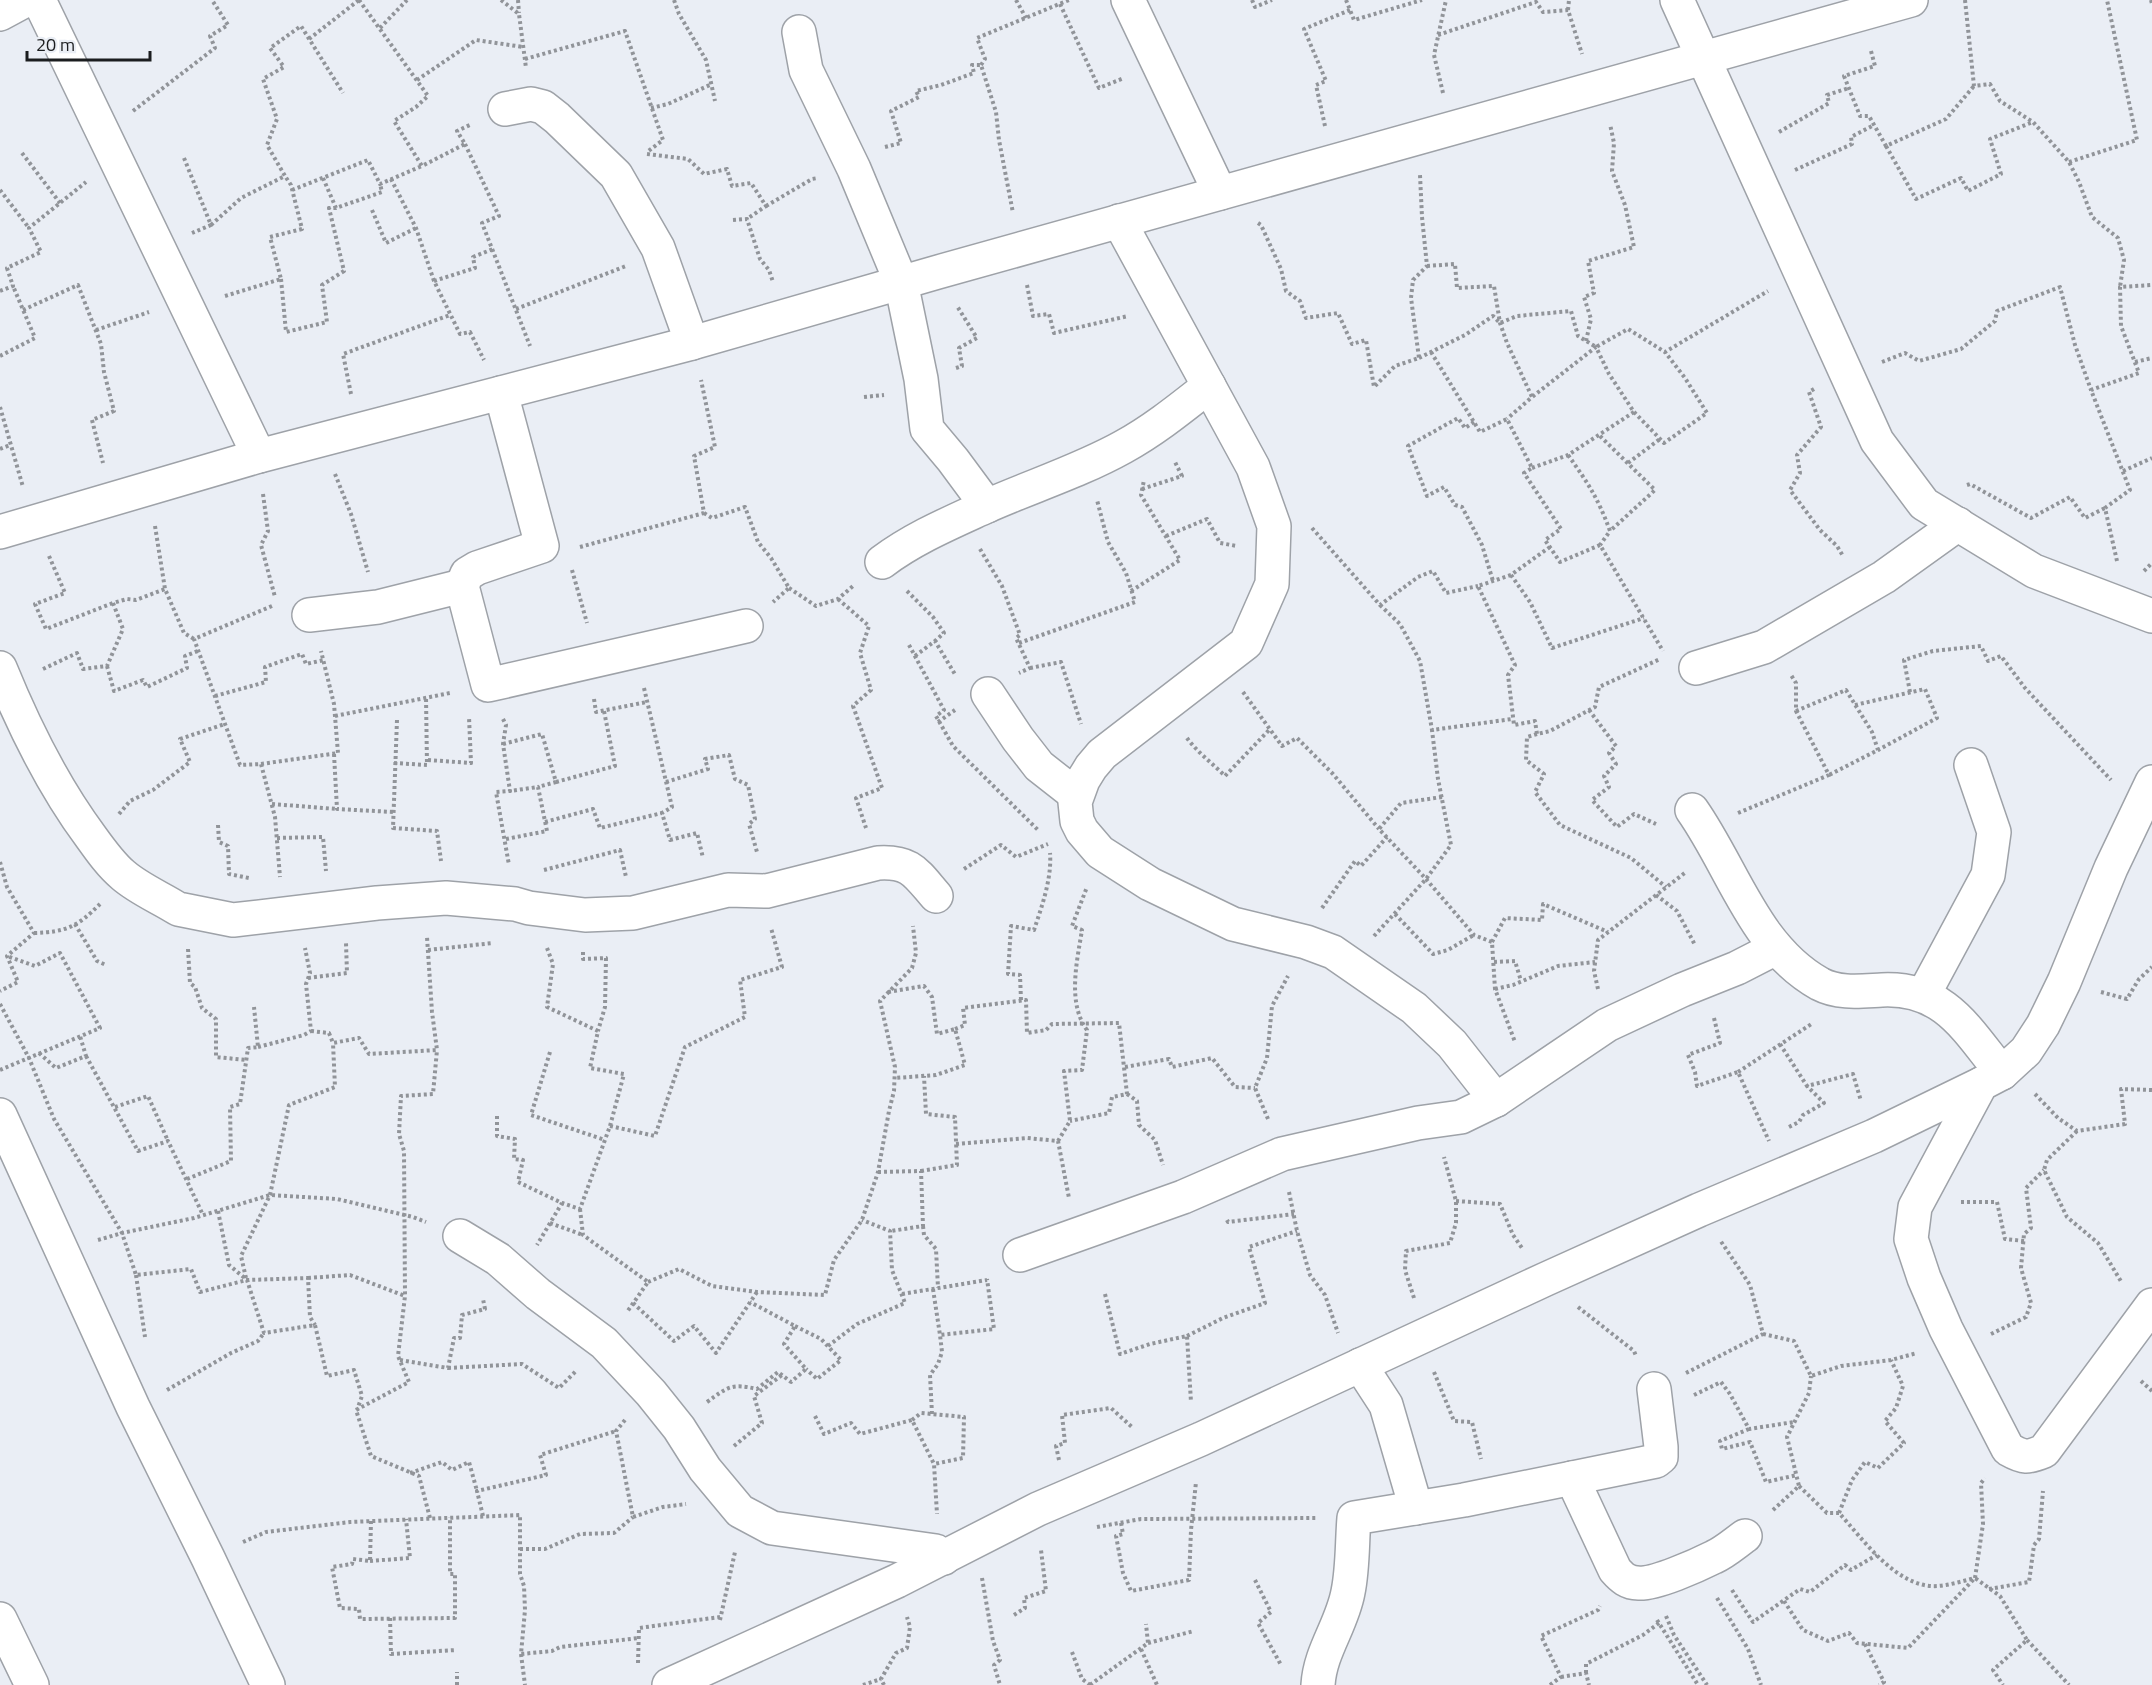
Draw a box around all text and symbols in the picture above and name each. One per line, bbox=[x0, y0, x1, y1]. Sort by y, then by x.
scale bar bbox=[27, 24, 150, 62]
text: 20 m bbox=[36, 31, 75, 58]

